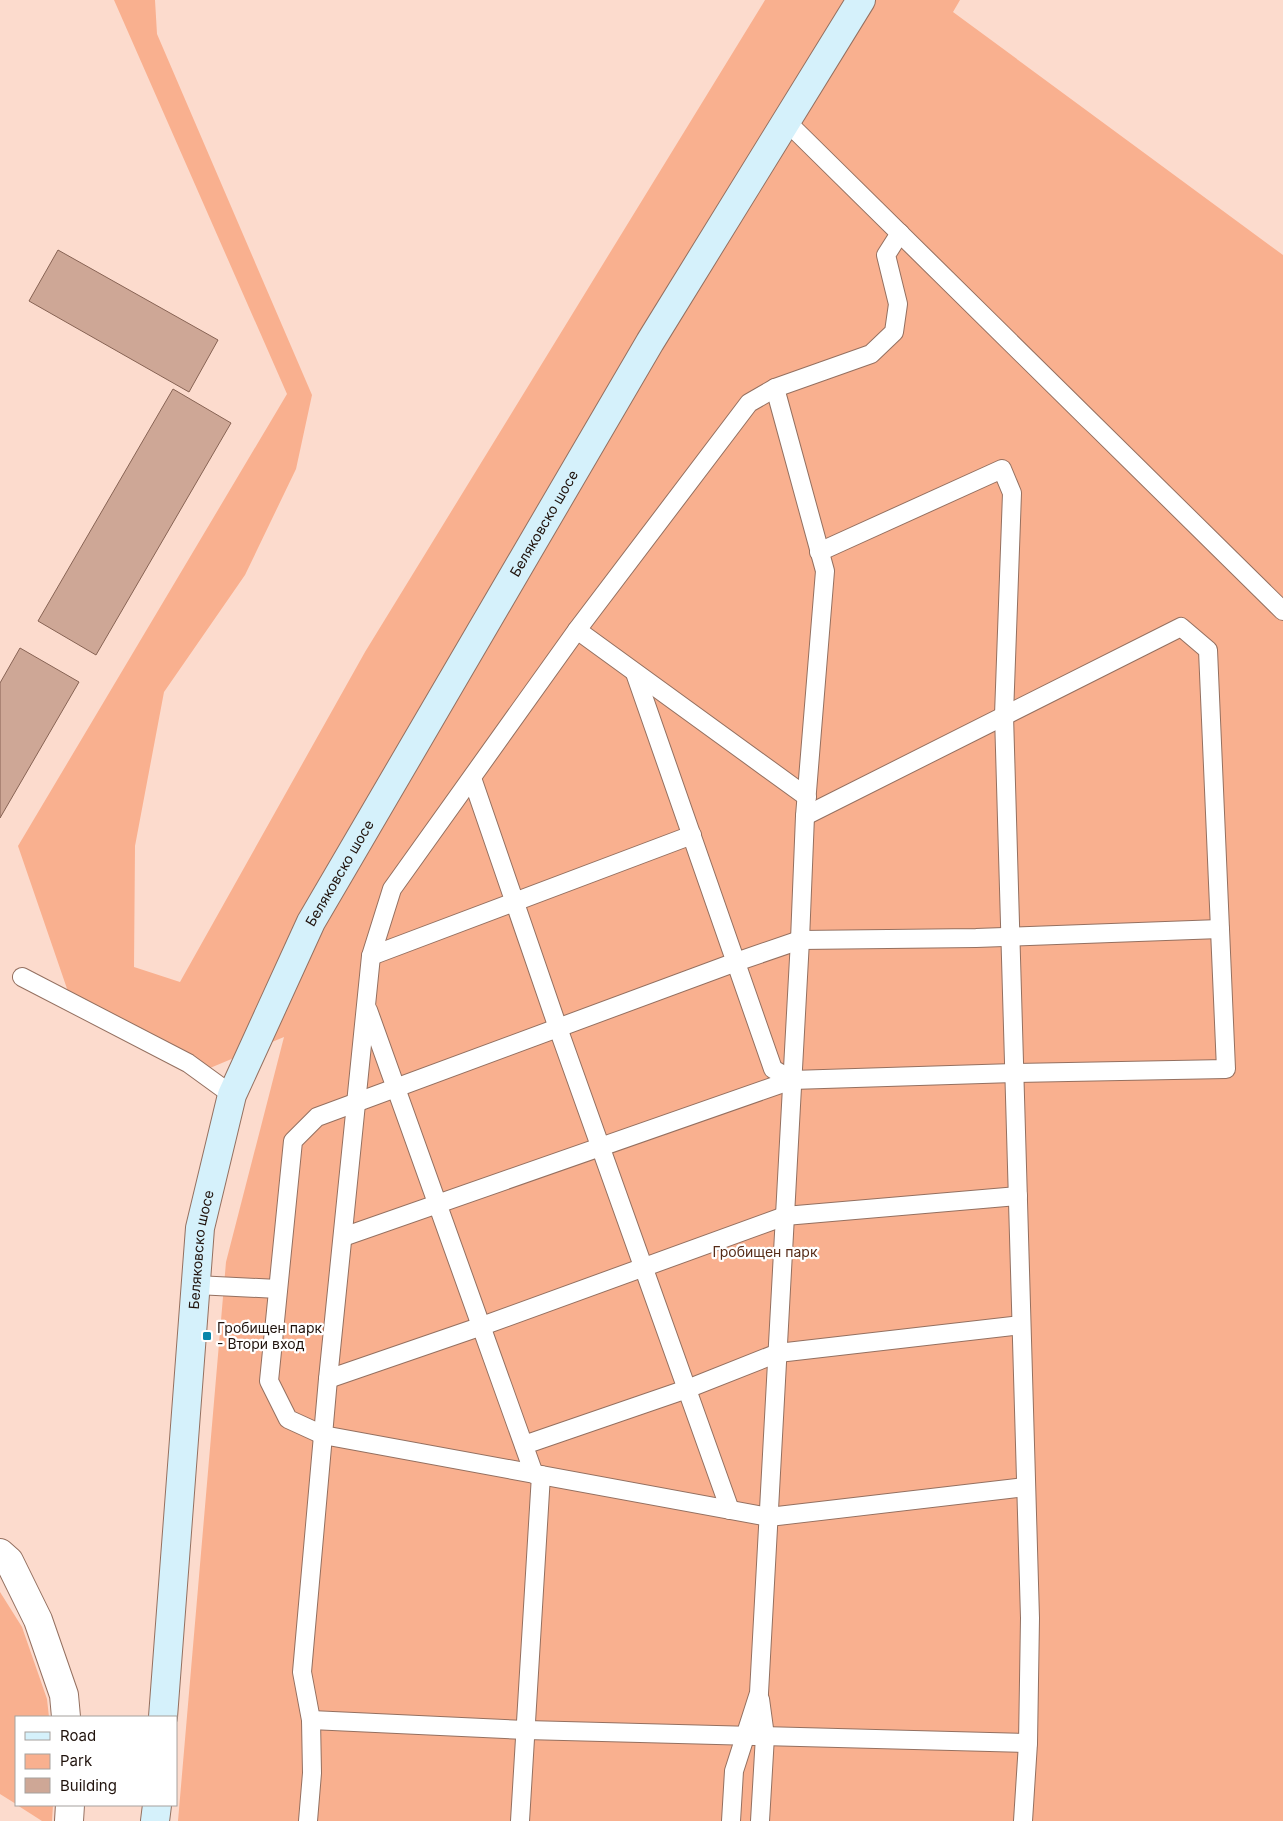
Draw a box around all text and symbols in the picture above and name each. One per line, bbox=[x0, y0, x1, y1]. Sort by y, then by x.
street label: Беляковско шосе bbox=[506, 467, 581, 579]
street label: Беляковско шосе bbox=[301, 817, 377, 929]
street label: Беляковско шосе bbox=[185, 1188, 217, 1310]
park label: Гробищен парк bbox=[712, 1243, 818, 1260]
place label: Гробищен парк - Втори вход bbox=[217, 1319, 322, 1352]
marker: Гробищен парк - Втори вход bbox=[201, 1330, 213, 1342]
legend bbox=[15, 1716, 178, 1806]
text: Road bbox=[60, 1726, 96, 1745]
text: Park bbox=[60, 1751, 93, 1770]
text: Building bbox=[60, 1776, 117, 1795]

